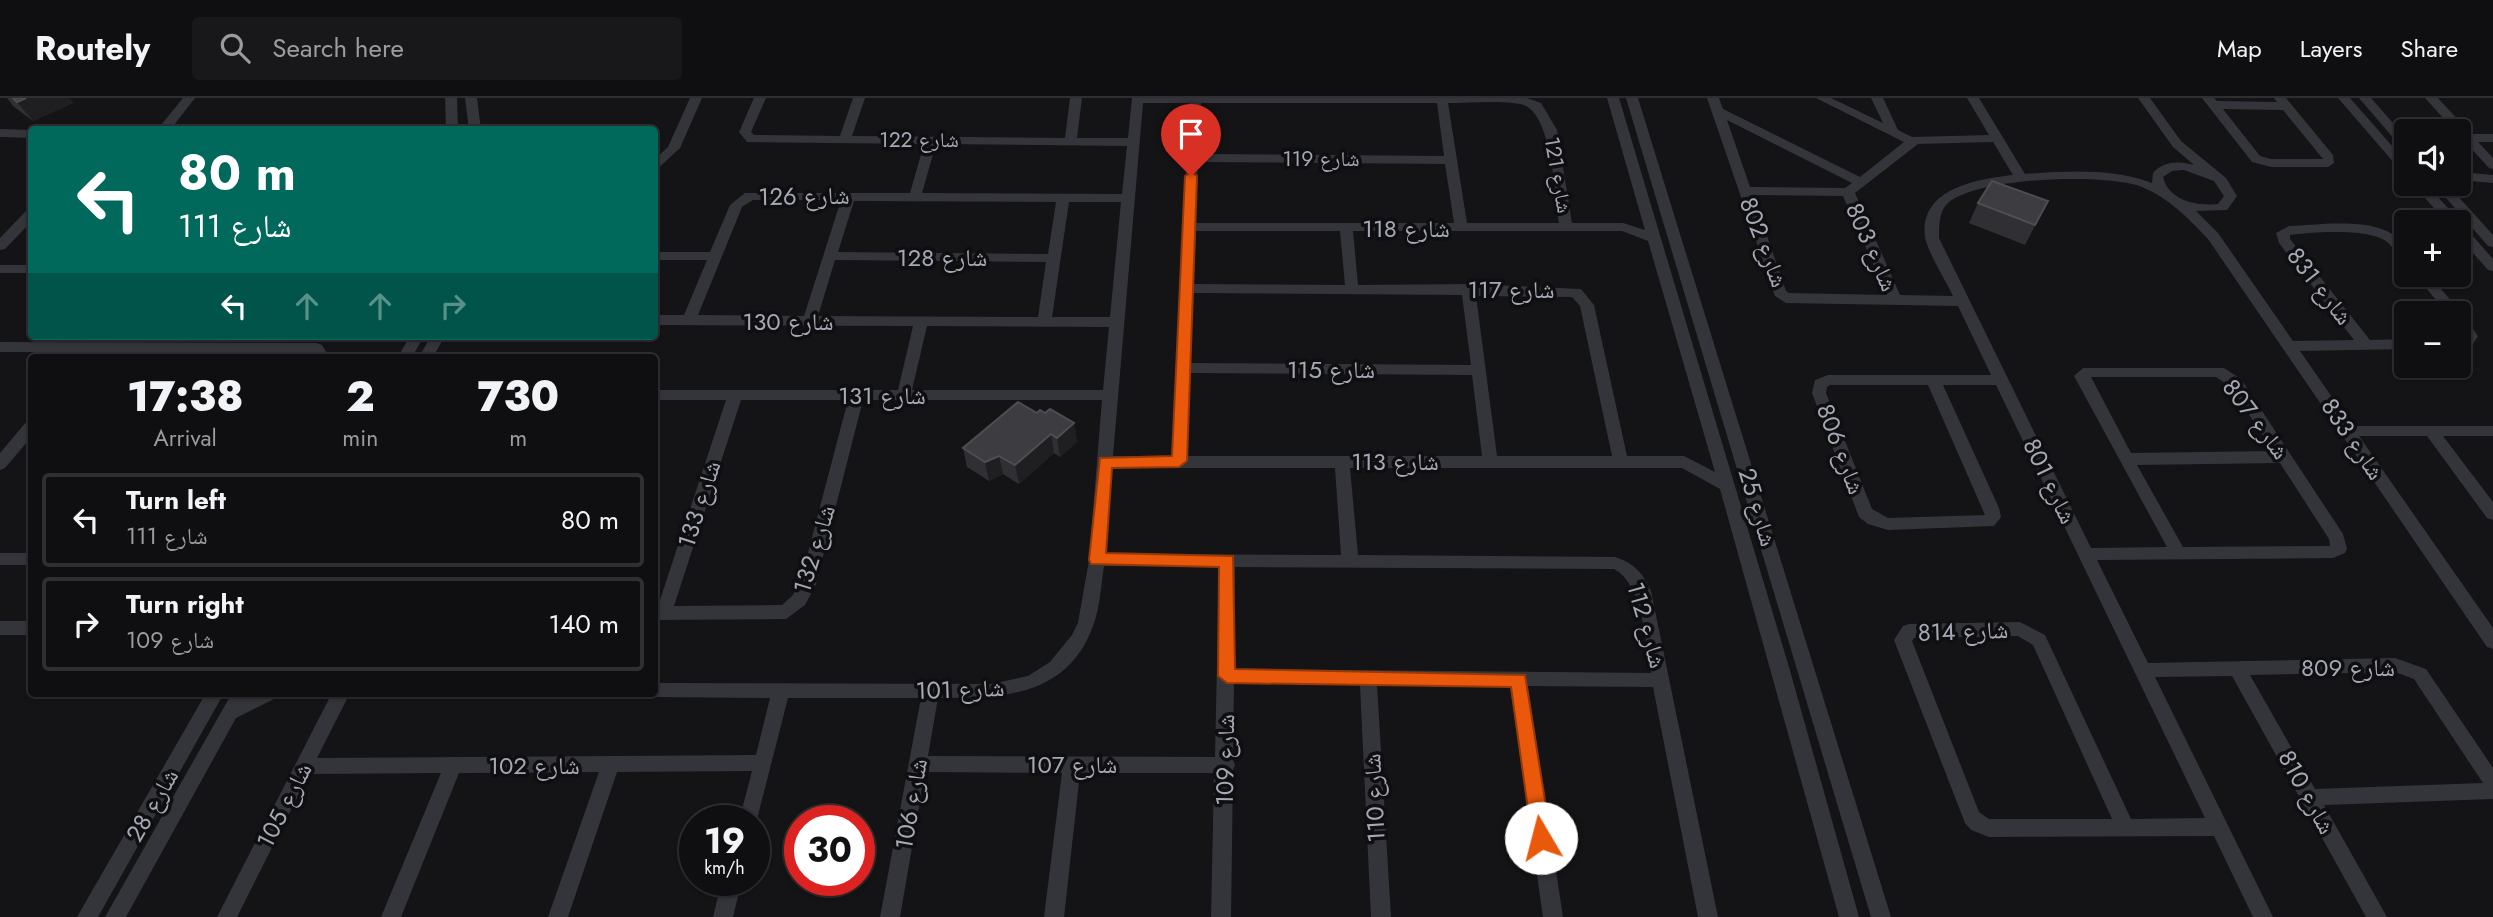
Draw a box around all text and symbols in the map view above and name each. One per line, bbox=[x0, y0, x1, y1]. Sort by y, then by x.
search box bbox=[192, 17, 682, 80]
text: Routely bbox=[35, 25, 150, 72]
icon: search bbox=[216, 29, 254, 67]
text: Search here bbox=[272, 29, 404, 67]
text: Map bbox=[2217, 31, 2262, 66]
text: Layers bbox=[2300, 31, 2362, 66]
text: Share bbox=[2400, 31, 2458, 66]
pin bbox=[1161, 104, 1221, 176]
icon: arrive bbox=[1172, 115, 1210, 153]
map controls bbox=[2394, 119, 2471, 378]
button: sound bbox=[2394, 119, 2471, 196]
street label: شارع 122 bbox=[879, 125, 959, 155]
street label: شارع 121 bbox=[1537, 134, 1579, 216]
text: 80 m bbox=[178, 138, 296, 208]
street label: شارع 119 bbox=[1282, 144, 1360, 174]
icon: left bbox=[63, 154, 154, 245]
street label: شارع 126 bbox=[758, 178, 850, 214]
street label: شارع 802 bbox=[1731, 192, 1797, 292]
street label: شارع 803 bbox=[1837, 197, 1907, 297]
text: شارع 111 bbox=[178, 203, 292, 249]
button: + bbox=[2394, 210, 2471, 287]
street label: شارع 118 bbox=[1362, 211, 1450, 246]
street label: شارع 128 bbox=[897, 240, 987, 275]
street label: شارع 831 bbox=[2279, 240, 2361, 332]
street label: شارع 117 bbox=[1467, 272, 1555, 307]
icon: left bbox=[215, 287, 253, 325]
icon: ahead bbox=[288, 287, 326, 325]
icon: ahead bbox=[361, 287, 399, 325]
icon: right bbox=[434, 287, 472, 325]
button: − bbox=[2394, 301, 2471, 378]
street label: شارع 130 bbox=[742, 304, 834, 339]
street label: شارع 115 bbox=[1287, 352, 1375, 387]
text: 17:38 bbox=[127, 366, 243, 427]
text: 2 bbox=[346, 366, 375, 427]
text: 730 bbox=[477, 366, 559, 427]
street label: شارع 807 bbox=[2214, 371, 2298, 467]
street label: شارع 131 bbox=[838, 378, 926, 413]
street label: شارع 833 bbox=[2313, 391, 2393, 487]
street label: شارع 806 bbox=[1808, 399, 1874, 499]
text: Arrival bbox=[153, 421, 217, 455]
text: min bbox=[342, 421, 378, 455]
text: m bbox=[509, 421, 527, 455]
street label: شارع 801 bbox=[2014, 432, 2086, 530]
street label: شارع 113 bbox=[1351, 444, 1439, 479]
street label: شارع 133 bbox=[668, 456, 730, 552]
street label: شارع 25 bbox=[1730, 464, 1786, 550]
text: Turn left bbox=[126, 481, 226, 519]
icon: left bbox=[67, 501, 105, 539]
text: 80 m bbox=[561, 501, 619, 539]
street label: شارع 132 bbox=[784, 501, 844, 597]
text: شارع 111 bbox=[126, 519, 208, 553]
street label: شارع 112 bbox=[1618, 578, 1676, 672]
text: Turn right bbox=[126, 585, 244, 623]
icon: right bbox=[67, 605, 105, 643]
text: 140 m bbox=[548, 605, 619, 643]
street label: شارع 814 bbox=[1917, 612, 2009, 650]
text: شارع 109 bbox=[126, 623, 214, 657]
street label: شارع 809 bbox=[2301, 650, 2395, 685]
street label: شارع 101 bbox=[915, 670, 1005, 708]
street label: شارع 109 bbox=[1207, 714, 1243, 806]
street label: شارع 810 bbox=[2270, 744, 2344, 840]
street label: شارع 107 bbox=[1027, 747, 1117, 782]
street label: شارع 102 bbox=[488, 748, 580, 783]
street label: شارع 110 bbox=[1354, 753, 1394, 843]
street label: شارع 105 bbox=[248, 756, 320, 854]
street label: شارع 106 bbox=[886, 756, 936, 852]
street label: شارع 28 bbox=[117, 762, 187, 848]
position arrow bbox=[1504, 801, 1578, 875]
speed limit sign: 30 bbox=[784, 805, 875, 896]
text: 19 bbox=[704, 816, 745, 866]
text: km/h bbox=[704, 855, 745, 881]

